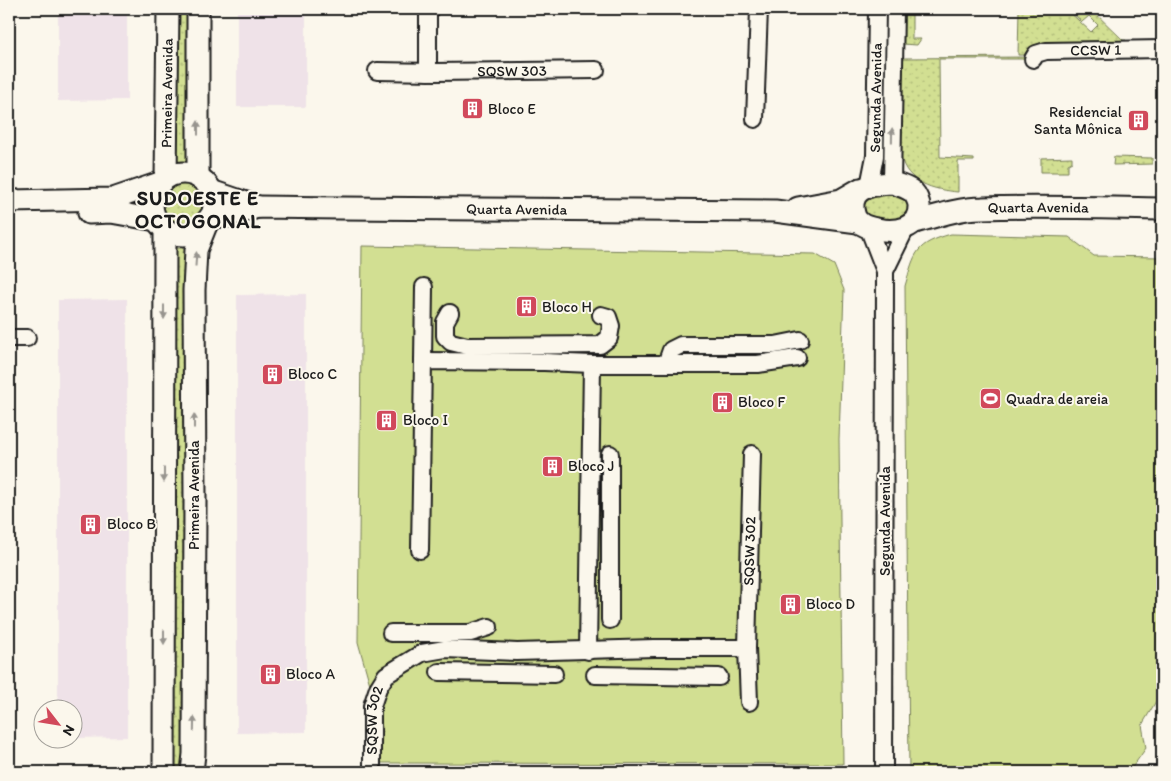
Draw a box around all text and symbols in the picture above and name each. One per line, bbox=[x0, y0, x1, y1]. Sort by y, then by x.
street label: Primeira Avenida bbox=[157, 38, 177, 148]
street label: CCSW 1 bbox=[1070, 41, 1121, 60]
street label: Segunda Avenida bbox=[866, 42, 886, 153]
street label: SQSW 303 bbox=[477, 62, 547, 80]
building icon: Bloco E bbox=[460, 97, 484, 121]
place label: Bloco E bbox=[488, 100, 536, 118]
place label: Residencial Santa Mônica bbox=[1034, 103, 1123, 138]
building icon: Residencial Santa Mônica bbox=[1126, 109, 1150, 133]
one-way arrow bbox=[194, 120, 202, 136]
one-way arrow bbox=[888, 126, 896, 142]
district label: SUDOESTE E OCTOGONAL bbox=[135, 186, 261, 233]
street label: Quarta Avenida bbox=[987, 198, 1089, 217]
street label: Quarta Avenida bbox=[466, 200, 568, 219]
one-way arrow bbox=[192, 250, 200, 266]
building icon: Bloco H bbox=[514, 295, 538, 319]
place label: Bloco H bbox=[542, 298, 592, 316]
one-way arrow bbox=[160, 305, 168, 321]
building icon: Bloco C bbox=[260, 362, 284, 386]
place label: Bloco C bbox=[288, 365, 337, 383]
sports icon: Quadra de areia bbox=[978, 387, 1002, 411]
building icon: Bloco F bbox=[710, 390, 734, 414]
place label: Quadra de areia bbox=[1006, 390, 1109, 408]
place label: Bloco F bbox=[738, 393, 785, 411]
building icon: Bloco I bbox=[375, 408, 399, 432]
place label: Bloco I bbox=[403, 411, 448, 429]
one-way arrow bbox=[190, 413, 198, 429]
street label: Primeira Avenida bbox=[185, 440, 203, 550]
building icon: Bloco J bbox=[540, 454, 564, 478]
place label: Bloco J bbox=[568, 457, 614, 475]
street label: Segunda Avenida bbox=[876, 466, 894, 576]
one-way arrow bbox=[160, 467, 168, 483]
building icon: Bloco B bbox=[79, 512, 103, 536]
place label: Bloco B bbox=[107, 515, 156, 533]
street label: SQSW 302 bbox=[740, 516, 759, 586]
building icon: Bloco D bbox=[778, 592, 802, 616]
place label: Bloco D bbox=[806, 595, 855, 613]
one-way arrow bbox=[160, 630, 168, 646]
building icon: Bloco A bbox=[258, 662, 282, 686]
place label: Bloco A bbox=[286, 665, 335, 683]
street label: SQSW 302 bbox=[363, 683, 387, 755]
north arrow bbox=[32, 698, 82, 748]
one-way arrow bbox=[190, 715, 198, 731]
text: N bbox=[59, 722, 78, 739]

